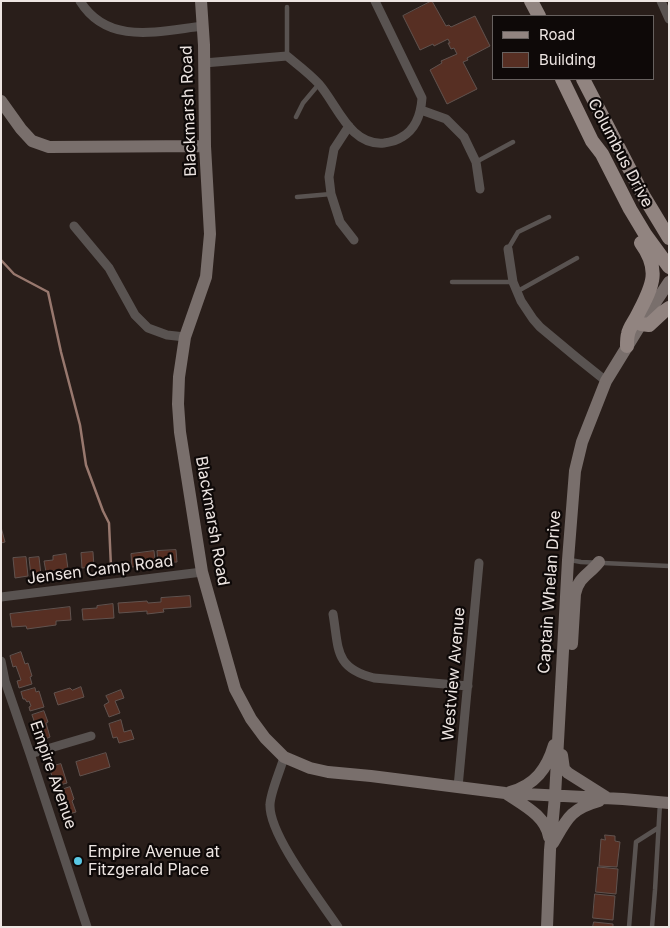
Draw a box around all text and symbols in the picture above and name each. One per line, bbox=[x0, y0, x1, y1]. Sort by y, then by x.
legend bbox=[492, 15, 655, 80]
text: Road bbox=[539, 25, 575, 44]
street label: Blackmarsh Road bbox=[177, 45, 201, 177]
text: Building bbox=[539, 50, 596, 69]
street label: Columbus Drive bbox=[583, 95, 657, 211]
street label: Blackmarsh Road bbox=[191, 455, 233, 587]
street label: Captain Whelan Drive bbox=[535, 510, 565, 674]
street label: Jensen Camp Road bbox=[26, 552, 174, 588]
street label: Westview Avenue bbox=[439, 606, 469, 742]
street label: Empire Avenue bbox=[26, 718, 80, 832]
place label: Empire Avenue at Fitzgerald Place bbox=[88, 842, 220, 880]
marker: Empire Avenue at Fitzgerald Place bbox=[72, 855, 84, 867]

